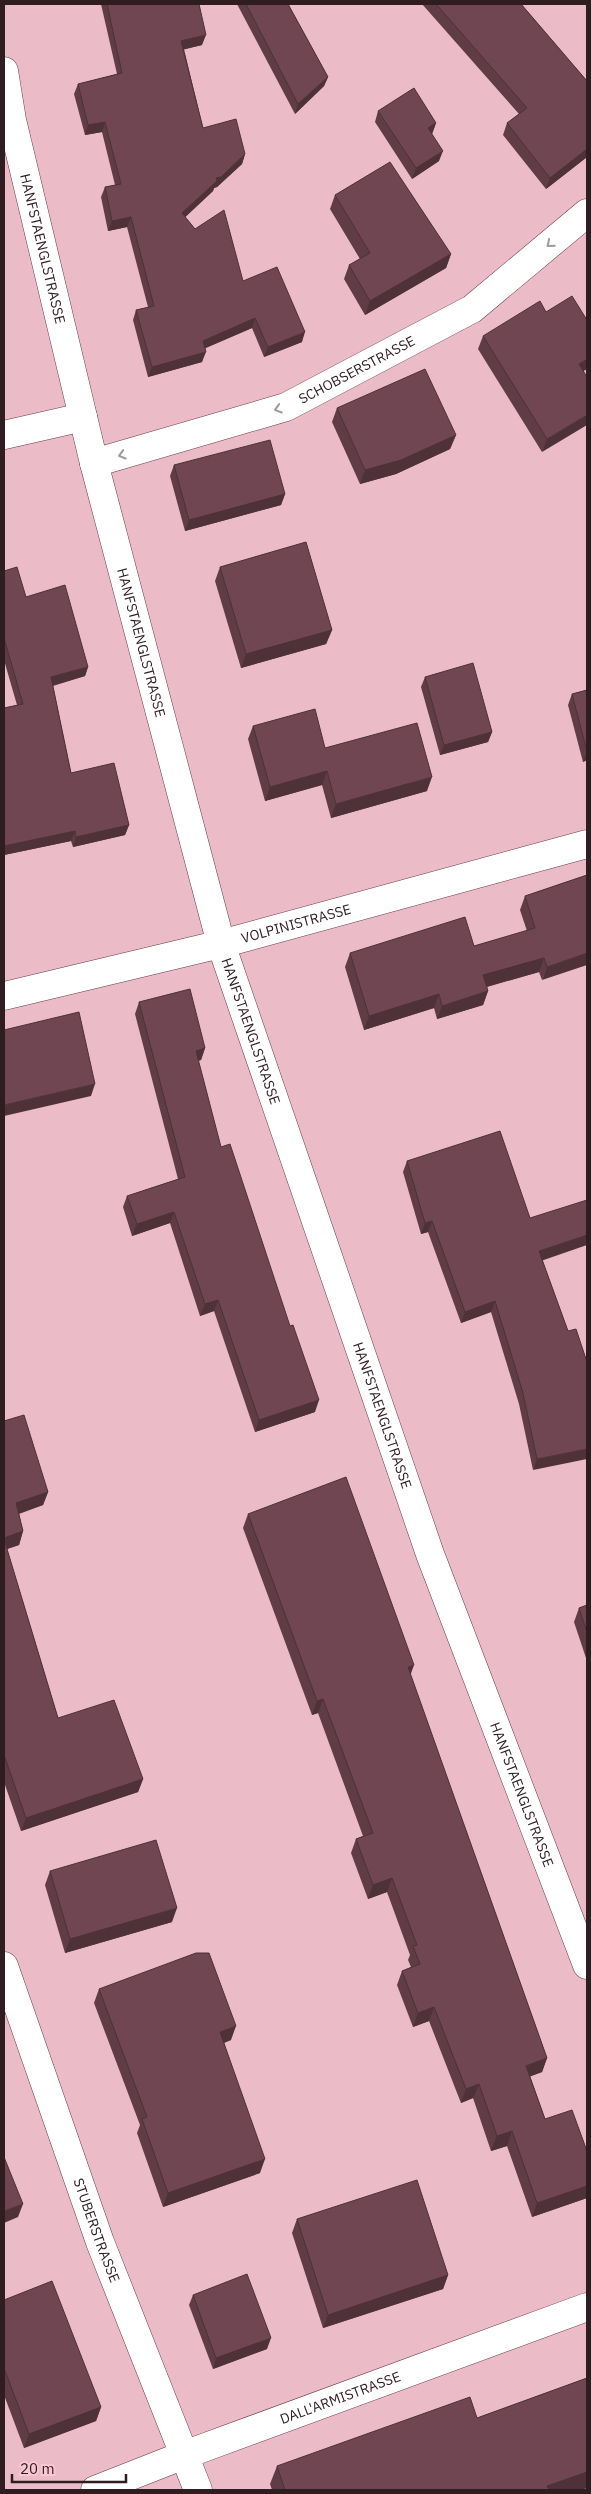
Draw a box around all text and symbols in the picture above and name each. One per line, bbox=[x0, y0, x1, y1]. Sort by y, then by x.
street label: HANFSTAENGLSTRASSE bbox=[16, 172, 69, 326]
one-way arrow bbox=[547, 239, 556, 247]
street label: SCHOBSERSTRASSE bbox=[295, 332, 418, 408]
one-way arrow bbox=[274, 403, 282, 413]
one-way arrow bbox=[118, 450, 126, 460]
street label: HANFSTAENGLSTRASSE bbox=[113, 566, 170, 719]
street label: VOLPINISTRASSE bbox=[239, 900, 353, 947]
street label: HANFSTAENGLSTRASSE bbox=[217, 956, 284, 1107]
street label: HANFSTAENGLSTRASSE bbox=[349, 1340, 416, 1491]
street label: HANFSTAENGLSTRASSE bbox=[486, 1719, 558, 1869]
street label: STUBERSTRASSE bbox=[69, 2176, 124, 2285]
street label: DALL'ARMISTRASSE bbox=[277, 2367, 403, 2428]
scale bar bbox=[12, 2452, 126, 2484]
text: 20 m bbox=[20, 2459, 55, 2478]

